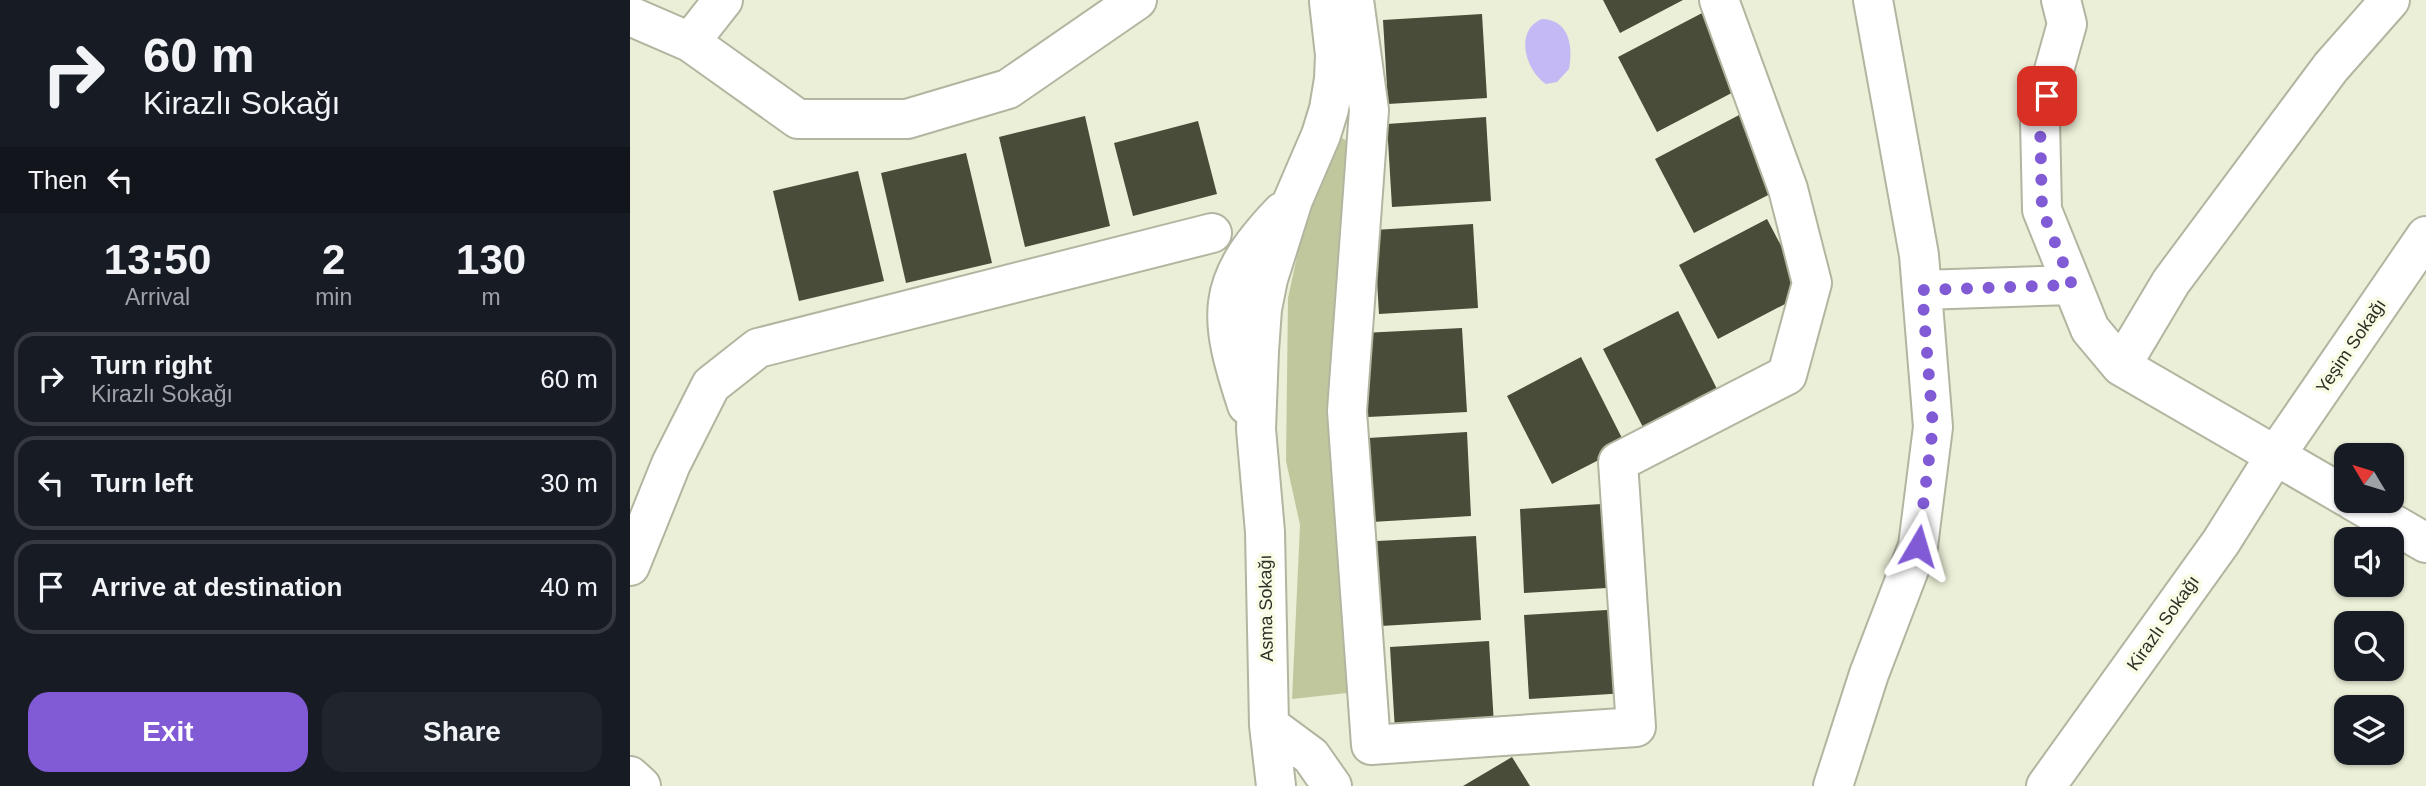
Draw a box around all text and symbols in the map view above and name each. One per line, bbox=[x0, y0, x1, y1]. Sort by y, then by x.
icon: right bbox=[28, 28, 119, 119]
text: 60 m bbox=[143, 28, 255, 82]
pin bbox=[2017, 66, 2077, 126]
icon: arrive bbox=[2028, 77, 2066, 115]
text: Kirazlı Sokağı bbox=[143, 85, 340, 121]
icon: left bbox=[101, 161, 139, 199]
text: Then bbox=[28, 165, 87, 195]
text: 13:50 bbox=[104, 236, 211, 283]
text: 2 bbox=[322, 236, 345, 283]
text: 130 bbox=[456, 236, 526, 283]
text: Arrival bbox=[125, 284, 190, 310]
text: min bbox=[315, 284, 352, 310]
text: m bbox=[482, 284, 501, 310]
street label: Yeşim Sokağı bbox=[2312, 295, 2390, 397]
text: Turn right bbox=[91, 350, 212, 380]
icon: right bbox=[32, 360, 70, 398]
text: 60 m bbox=[540, 364, 598, 394]
text: Kirazlı Sokağı bbox=[91, 381, 233, 407]
north arrow bbox=[2334, 443, 2404, 513]
map controls bbox=[2334, 443, 2404, 765]
icon: left bbox=[32, 464, 70, 502]
text: Turn left bbox=[91, 468, 193, 498]
text: 30 m bbox=[540, 468, 598, 498]
position arrow bbox=[1881, 509, 1955, 583]
button: sound bbox=[2334, 527, 2404, 597]
street label: Asma Sokağı bbox=[1255, 554, 1277, 662]
icon: arrive bbox=[32, 568, 70, 606]
text: Arrive at destination bbox=[91, 572, 342, 602]
text: 40 m bbox=[540, 572, 598, 602]
street label: Kirazlı Sokağı bbox=[2123, 572, 2203, 674]
button: search bbox=[2334, 611, 2404, 681]
button: Exit bbox=[28, 692, 308, 772]
button: Share bbox=[322, 692, 602, 772]
button: layers bbox=[2334, 695, 2404, 765]

